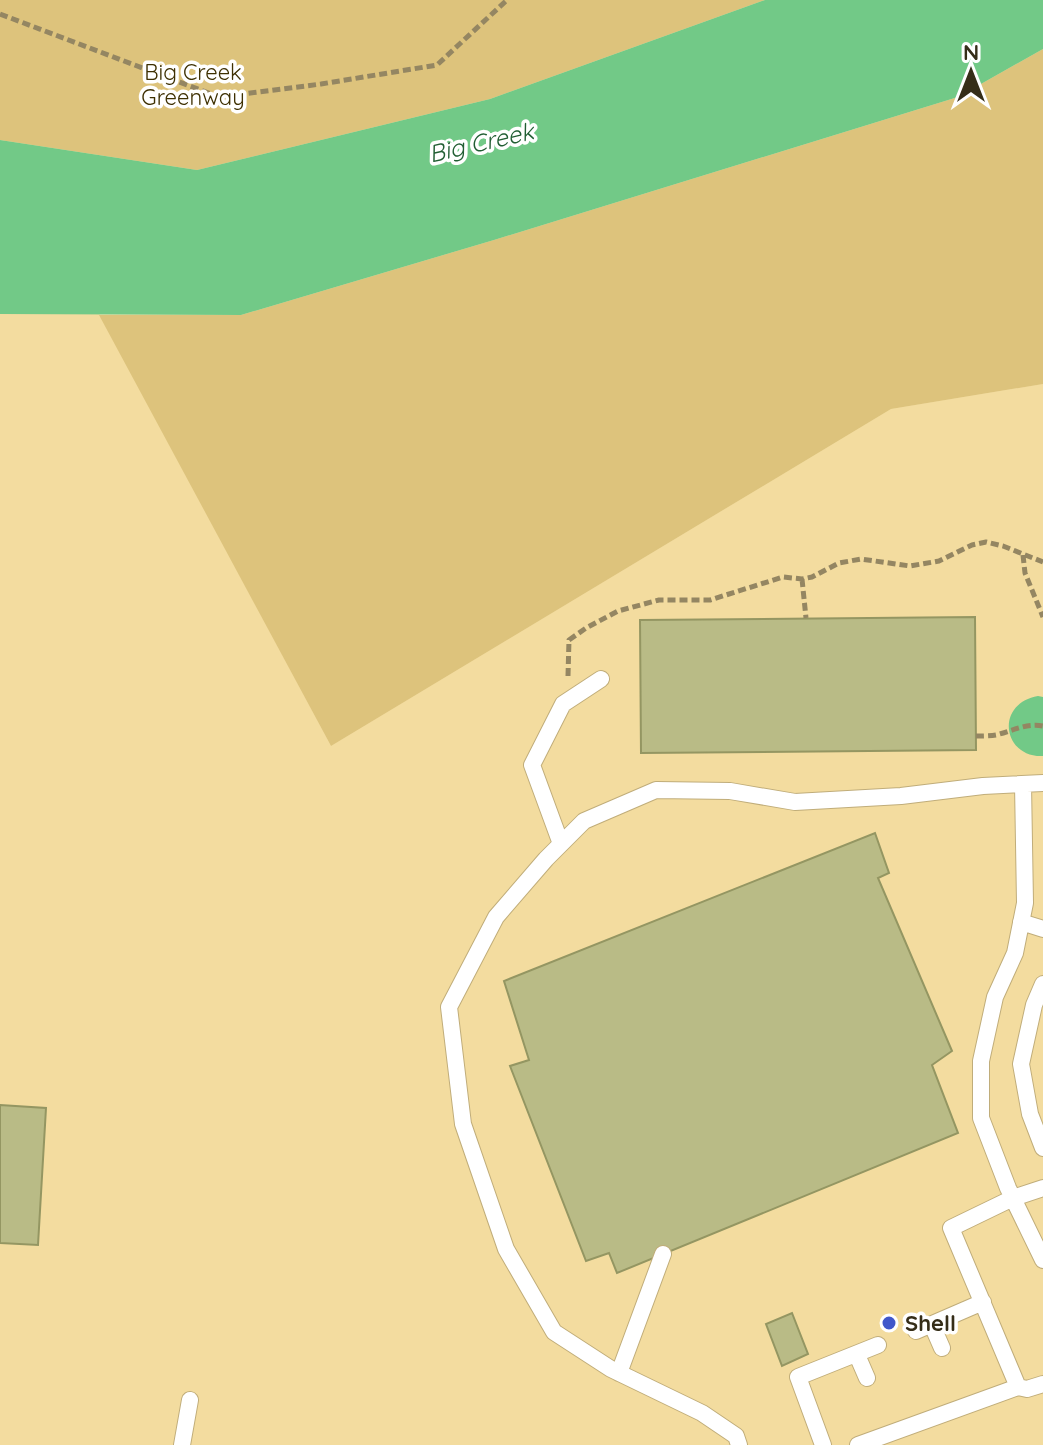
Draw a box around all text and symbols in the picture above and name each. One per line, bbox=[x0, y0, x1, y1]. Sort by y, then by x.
north arrow bbox=[931, 32, 1011, 112]
text: N bbox=[963, 38, 979, 66]
park label: Big Creek Greenway bbox=[141, 58, 245, 111]
water label: Big Creek bbox=[426, 115, 538, 169]
place label: Shell bbox=[905, 1309, 956, 1337]
marker: Shell bbox=[880, 1314, 898, 1332]

